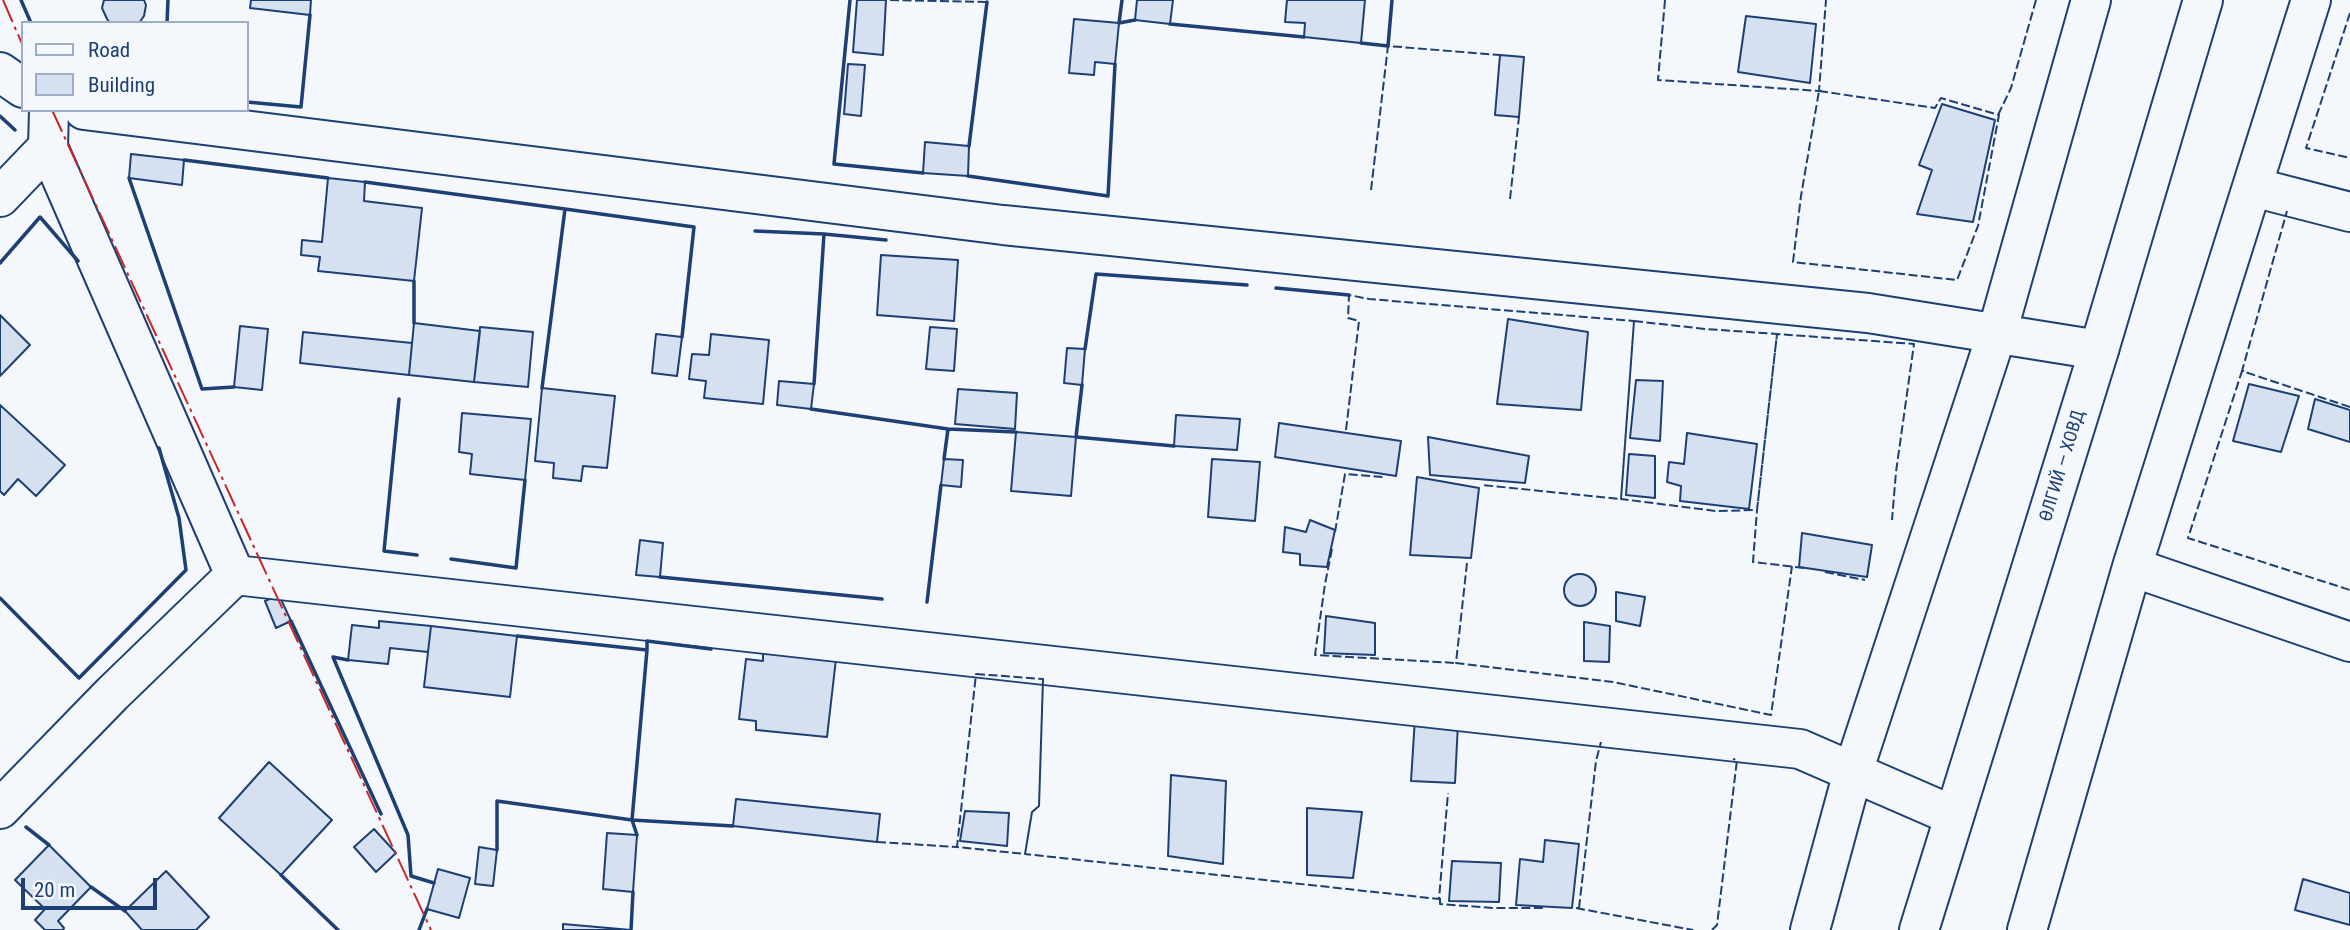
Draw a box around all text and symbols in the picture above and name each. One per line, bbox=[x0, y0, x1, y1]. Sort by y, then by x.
legend bbox=[21, 21, 248, 112]
text: Road bbox=[88, 38, 130, 62]
text: Building bbox=[88, 73, 155, 97]
street label: ӨЛГИЙ — ХОВД bbox=[2036, 408, 2090, 524]
scale bar bbox=[24, 864, 161, 908]
text: 20 m bbox=[34, 878, 75, 902]

